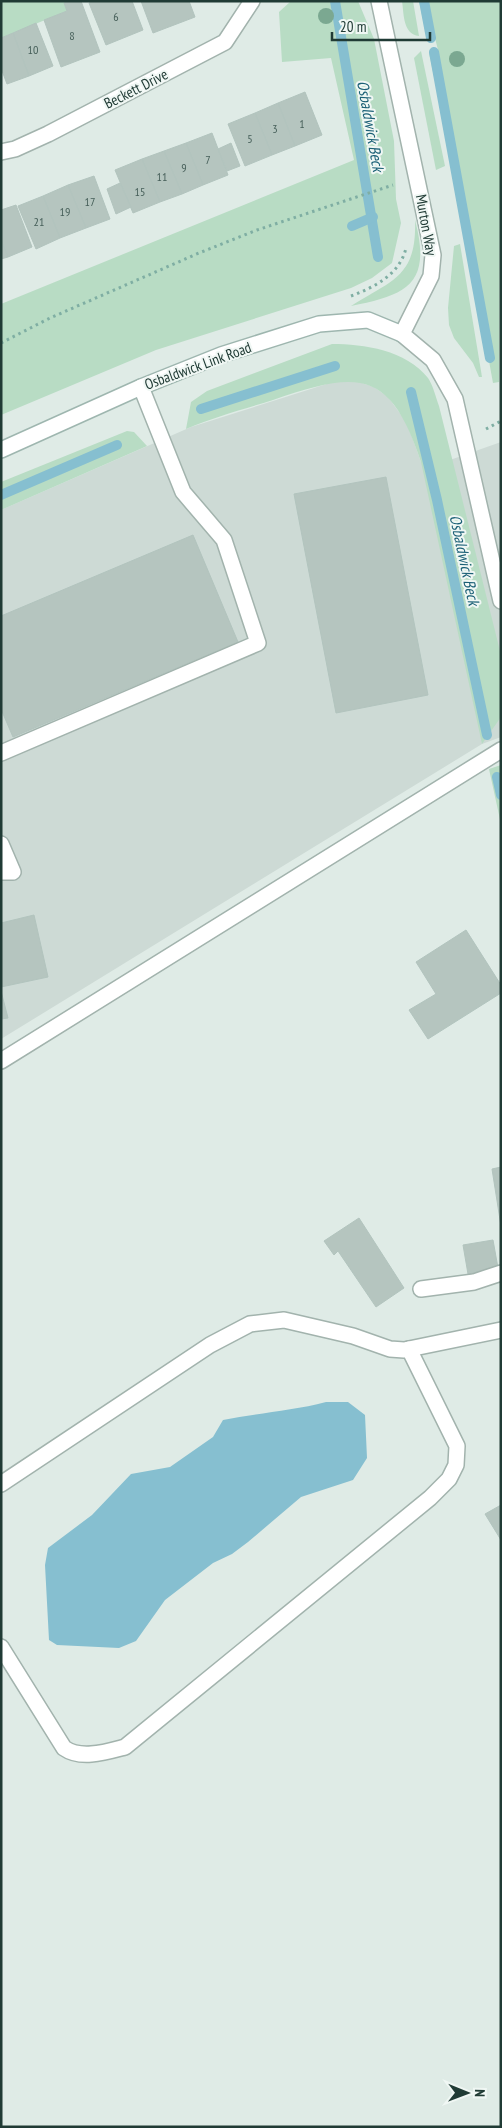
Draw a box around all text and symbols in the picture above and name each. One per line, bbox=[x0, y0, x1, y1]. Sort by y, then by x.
house number: 6 bbox=[113, 9, 119, 24]
scale bar bbox=[332, 10, 430, 42]
text: 20 m bbox=[340, 17, 366, 36]
house number: 8 bbox=[69, 28, 75, 43]
house number: 10 bbox=[28, 42, 38, 57]
street label: Beckett Drive bbox=[101, 64, 171, 113]
water label: Osbaldwick Beck bbox=[353, 79, 389, 175]
house number: 1 bbox=[299, 116, 305, 131]
house number: 3 bbox=[272, 121, 278, 136]
house number: 5 bbox=[247, 131, 253, 146]
house number: 7 bbox=[205, 152, 211, 167]
house number: 9 bbox=[181, 160, 187, 175]
house number: 11 bbox=[157, 169, 167, 184]
house number: 15 bbox=[135, 184, 145, 199]
street label: Murton Way bbox=[412, 193, 441, 257]
house number: 17 bbox=[85, 194, 95, 209]
house number: 19 bbox=[60, 204, 70, 219]
house number: 21 bbox=[34, 214, 44, 229]
street label: Osbaldwick Link Road bbox=[142, 337, 254, 394]
water label: Osbaldwick Beck bbox=[446, 513, 485, 609]
north arrow bbox=[442, 2068, 492, 2118]
text: N bbox=[471, 2089, 489, 2097]

